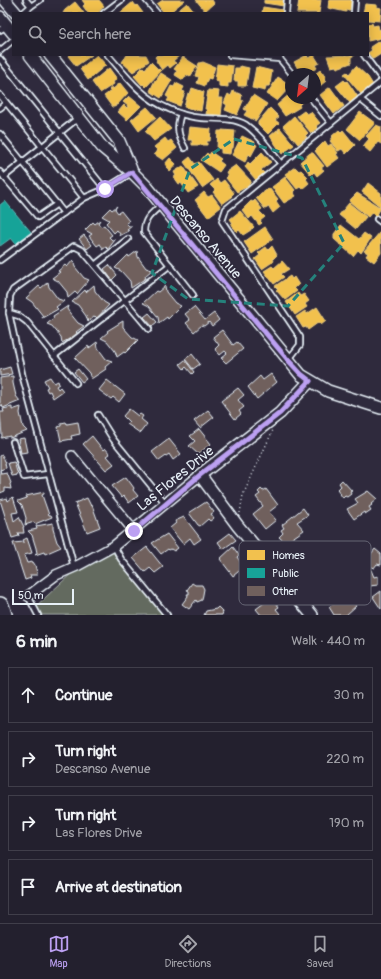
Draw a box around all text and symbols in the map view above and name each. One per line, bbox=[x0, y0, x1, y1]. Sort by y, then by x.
search box bbox=[12, 12, 369, 56]
icon: search bbox=[26, 23, 48, 45]
text: Search here bbox=[58, 25, 131, 44]
north arrow bbox=[285, 68, 321, 104]
route start bbox=[96, 180, 114, 198]
street label: Descanso Avenue bbox=[166, 193, 245, 282]
street label: Las Flores Drive bbox=[134, 442, 217, 515]
route end bbox=[125, 522, 143, 540]
legend bbox=[239, 541, 371, 605]
text: Homes bbox=[272, 549, 305, 562]
text: Public bbox=[272, 567, 300, 580]
text: Other bbox=[272, 585, 298, 598]
scale bar bbox=[12, 587, 74, 606]
text: 50 m bbox=[18, 589, 44, 602]
text: 6 min bbox=[16, 631, 57, 652]
text: Walk · 440 m bbox=[291, 633, 365, 649]
icon: ahead bbox=[17, 684, 39, 706]
text: Continue bbox=[55, 686, 113, 705]
text: 30 m bbox=[334, 687, 364, 703]
text: Turn right bbox=[55, 742, 116, 761]
icon: right bbox=[17, 748, 39, 770]
text: 220 m bbox=[326, 751, 364, 767]
text: Descanso Avenue bbox=[55, 761, 150, 777]
text: Turn right bbox=[55, 806, 116, 825]
icon: right bbox=[17, 812, 39, 834]
text: 190 m bbox=[329, 815, 364, 831]
text: Las Flores Drive bbox=[55, 825, 142, 841]
icon: arrive bbox=[17, 876, 39, 898]
text: Arrive at destination bbox=[55, 878, 182, 897]
tab: Map bbox=[48, 933, 70, 970]
tab: Directions bbox=[165, 933, 211, 970]
tab: Saved bbox=[306, 933, 333, 970]

